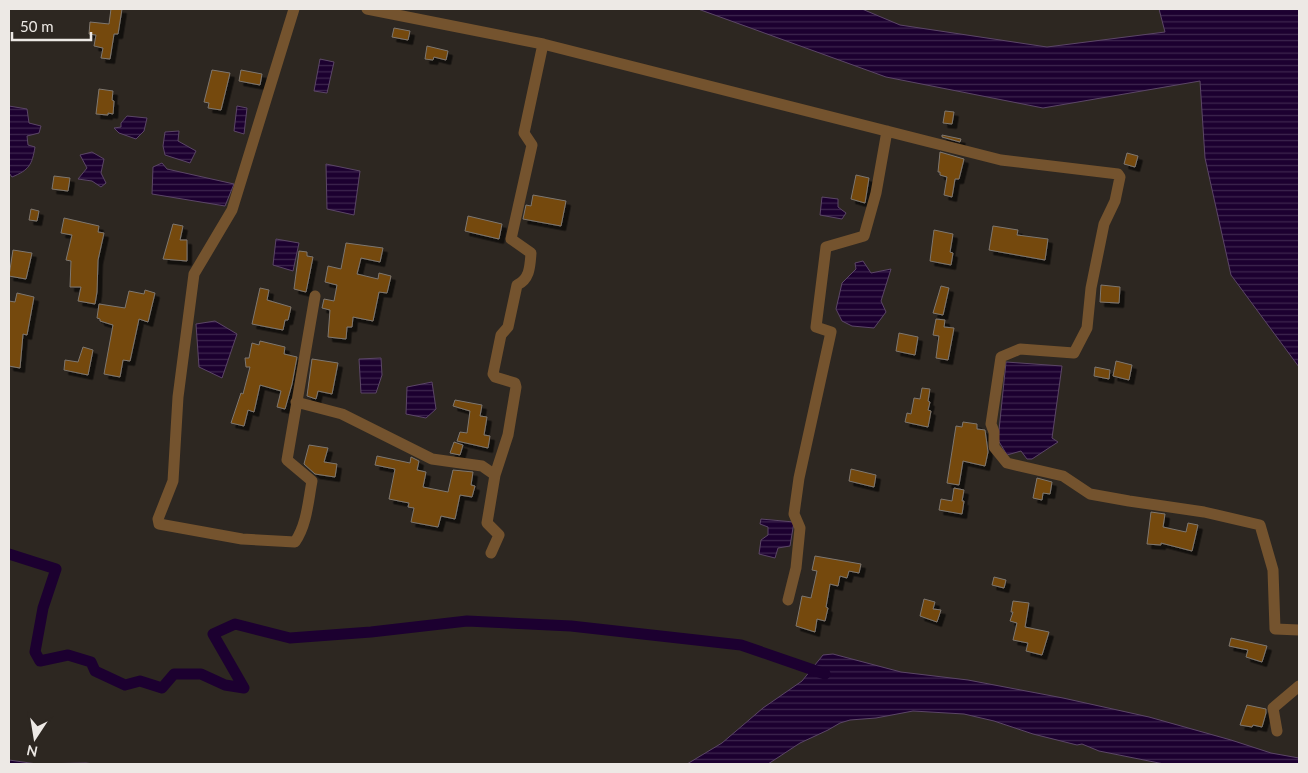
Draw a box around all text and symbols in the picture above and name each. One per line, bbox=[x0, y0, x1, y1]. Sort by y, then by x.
scale bar bbox=[12, 10, 91, 42]
text: 50 m bbox=[20, 17, 54, 35]
north arrow bbox=[10, 713, 60, 763]
text: N bbox=[25, 742, 39, 761]

